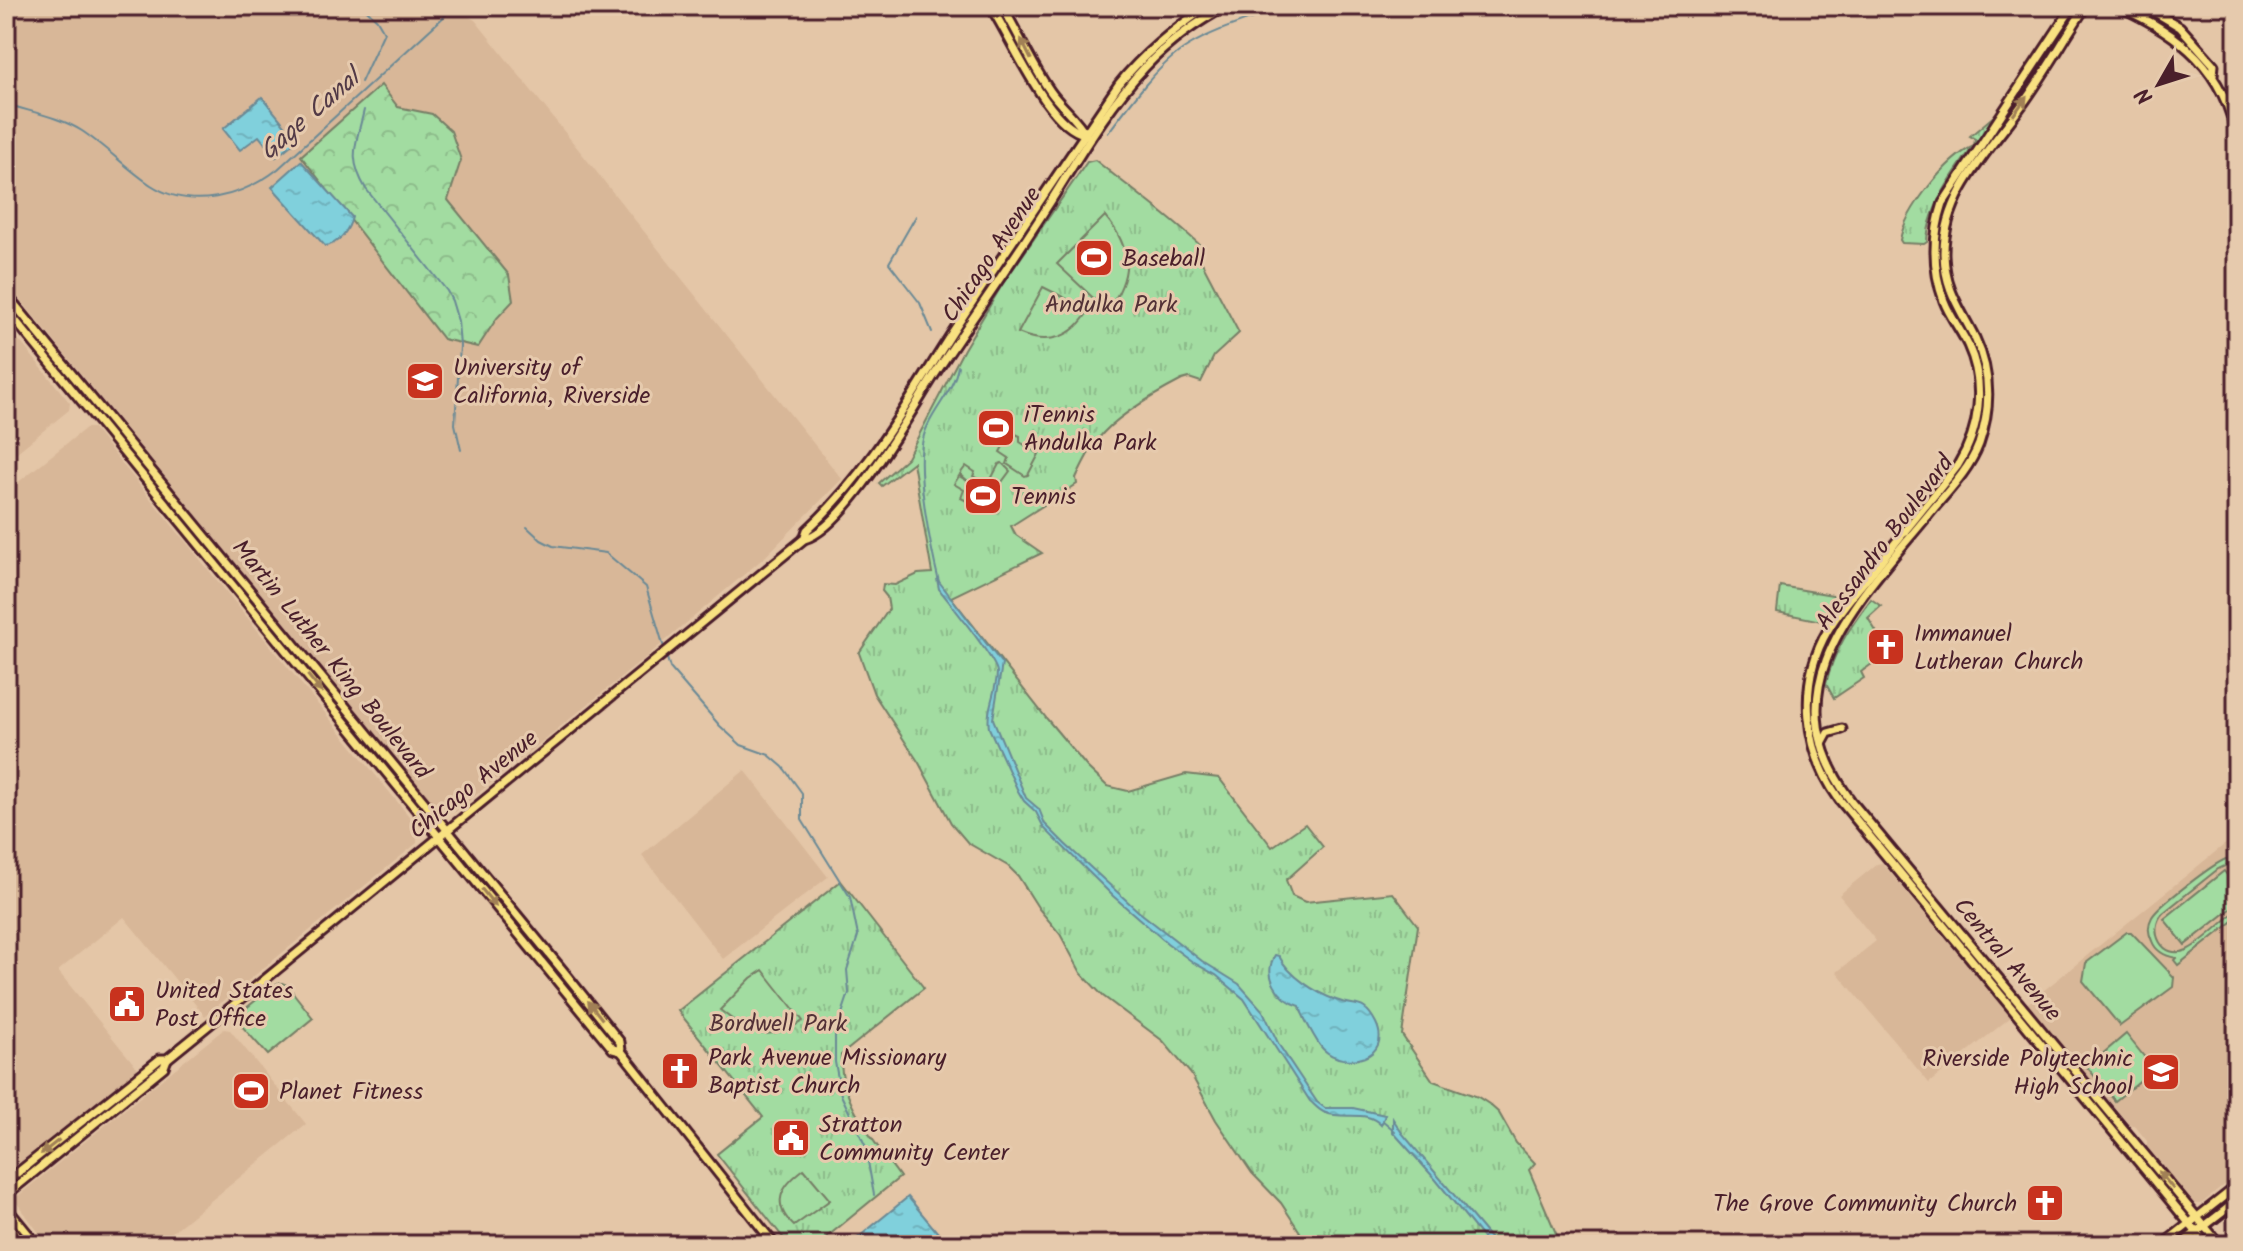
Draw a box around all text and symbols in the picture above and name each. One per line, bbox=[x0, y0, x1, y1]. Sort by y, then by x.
one-way arrow bbox=[1019, 37, 1032, 60]
north arrow bbox=[2119, 44, 2199, 124]
water label: Gage Canal bbox=[250, 56, 374, 172]
text: N bbox=[2127, 79, 2163, 111]
one-way arrow bbox=[2012, 96, 2028, 117]
street label: Chicago Avenue bbox=[932, 179, 1053, 331]
sports icon: Baseball bbox=[1073, 237, 1115, 279]
place label: Baseball bbox=[1122, 240, 1205, 279]
park label: Andulka Park bbox=[1045, 286, 1178, 325]
place label: University of California, Riverside bbox=[453, 349, 650, 416]
school or university icon: University of California, Riverside bbox=[404, 360, 446, 402]
place label: iTennis Andulka Park bbox=[1024, 396, 1157, 463]
sports icon: iTennis Andulka Park bbox=[975, 407, 1017, 449]
street label: Alessandro Boulevard bbox=[1806, 446, 1965, 639]
sports icon: Tennis bbox=[962, 475, 1004, 517]
place label: Tennis bbox=[1011, 478, 1076, 517]
street label: Martin Luther King Boulevard bbox=[221, 531, 441, 790]
place label: Immanuel Lutheran Church bbox=[1914, 615, 2084, 682]
church icon: Immanuel Lutheran Church bbox=[1865, 626, 1907, 668]
one-way arrow bbox=[306, 674, 322, 694]
street label: Chicago Avenue bbox=[400, 720, 548, 850]
one-way arrow bbox=[480, 888, 496, 908]
street label: Central Avenue bbox=[1943, 889, 2071, 1031]
place label: United States Post Office bbox=[155, 972, 293, 1039]
public building icon: United States Post Office bbox=[106, 983, 148, 1025]
one-way arrow bbox=[587, 1000, 603, 1020]
park label: Bordwell Park bbox=[709, 1005, 848, 1044]
place label: Park Avenue Missionary Baptist Church bbox=[708, 1039, 947, 1106]
place label: Riverside Polytechnic High School bbox=[1922, 1040, 2133, 1107]
church icon: Park Avenue Missionary Baptist Church bbox=[659, 1050, 701, 1092]
school or university icon: Riverside Polytechnic High School bbox=[2140, 1051, 2182, 1093]
sports icon: Planet Fitness bbox=[230, 1070, 272, 1112]
place label: Planet Fitness bbox=[279, 1073, 423, 1112]
place label: Stratton Community Center bbox=[819, 1106, 1011, 1173]
public building icon: Stratton Community Center bbox=[770, 1117, 812, 1159]
one-way arrow bbox=[40, 1138, 60, 1154]
one-way arrow bbox=[2158, 1170, 2175, 1190]
church icon: The Grove Community Church bbox=[2024, 1182, 2066, 1224]
place label: The Grove Community Church bbox=[1713, 1185, 2017, 1224]

